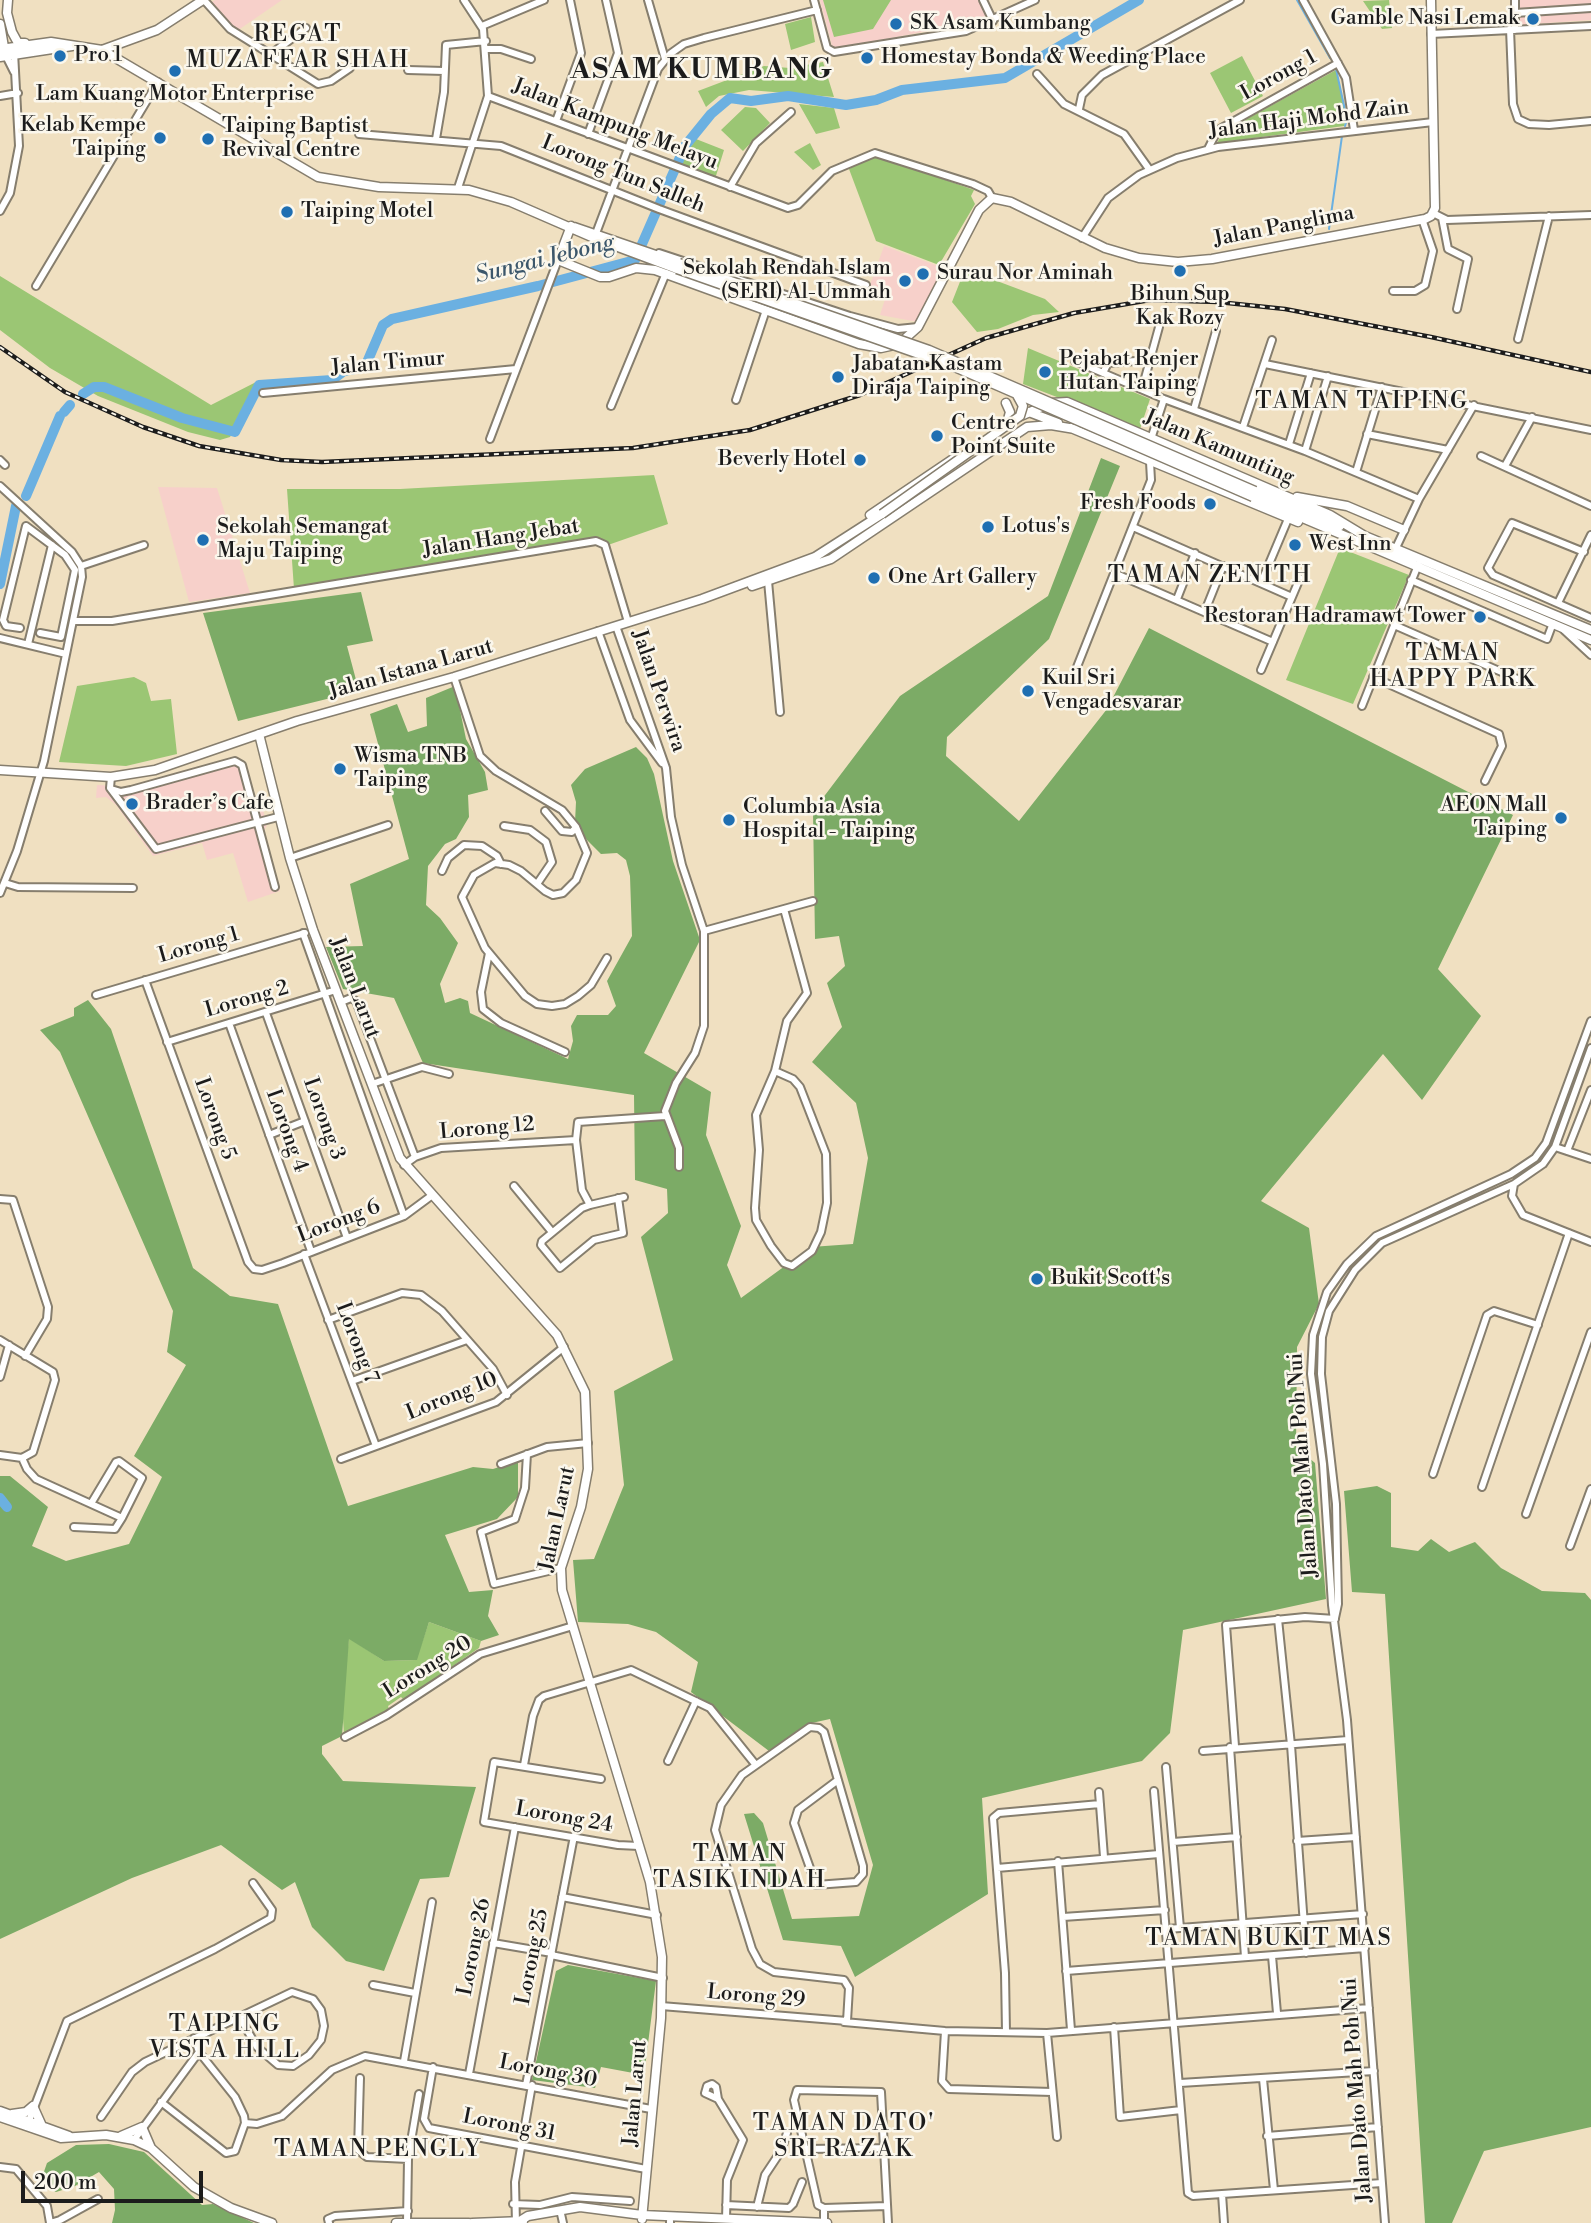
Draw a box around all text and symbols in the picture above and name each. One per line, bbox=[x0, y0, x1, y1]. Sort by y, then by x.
place label: Gamble Nasi Lemak bbox=[1331, 6, 1519, 32]
place label: SK Asam Kumbang bbox=[910, 11, 1091, 37]
marker: Gamble Nasi Lemak bbox=[1525, 11, 1541, 27]
marker: SK Asam Kumbang bbox=[888, 16, 904, 32]
district label: REGAT MUZAFFAR SHAH bbox=[188, 21, 408, 75]
place label: Pro 1 bbox=[74, 43, 122, 69]
place label: Homestay Bonda & Weeding Place bbox=[881, 45, 1206, 71]
street label: Lorong 1 bbox=[1237, 45, 1321, 107]
marker: Pro 1 bbox=[52, 48, 68, 64]
marker: Homestay Bonda & Weeding Place bbox=[859, 50, 875, 66]
district label: ASAM KUMBANG bbox=[572, 54, 832, 88]
marker: Lam Kuang Motor Enterprise bbox=[167, 63, 183, 79]
street label: Jalan Kampung Melayu bbox=[509, 74, 721, 176]
place label: Lam Kuang Motor Enterprise bbox=[36, 82, 314, 108]
street label: Jalan Haji Mohd Zain bbox=[1207, 95, 1411, 145]
place label: Kelab Kempe Taiping bbox=[20, 113, 146, 163]
place label: Taiping Baptist Revival Centre bbox=[222, 114, 369, 164]
marker: Kelab Kempe Taiping bbox=[152, 130, 168, 146]
marker: Taiping Baptist Revival Centre bbox=[200, 131, 216, 147]
street label: Lorong Tun Salleh bbox=[538, 131, 708, 219]
place label: Taiping Motel bbox=[301, 199, 433, 225]
street label: Jalan Panglima bbox=[1212, 201, 1356, 253]
marker: Taiping Motel bbox=[279, 204, 295, 220]
water label: Sungai Jebong bbox=[472, 229, 618, 291]
place label: Sekolah Rendah Islam (SERI) Al-Ummah bbox=[683, 256, 891, 306]
place label: Surau Nor Aminah bbox=[937, 261, 1113, 287]
marker: Bihun Sup Kak Rozy bbox=[1172, 263, 1188, 279]
marker: Surau Nor Aminah bbox=[915, 266, 931, 282]
marker: Sekolah Rendah Islam (SERI) Al-Ummah bbox=[897, 273, 913, 289]
place label: Bihun Sup Kak Rozy bbox=[1130, 282, 1230, 332]
street label: Jalan Timur bbox=[330, 346, 446, 382]
place label: Pejabat Renjer Hutan Taiping bbox=[1059, 347, 1199, 397]
place label: Jabatan Kastam Diraja Taiping bbox=[852, 352, 1002, 402]
marker: Pejabat Renjer Hutan Taiping bbox=[1037, 364, 1053, 380]
marker: Jabatan Kastam Diraja Taiping bbox=[830, 369, 846, 385]
district label: TAMAN TAIPING bbox=[1257, 388, 1467, 416]
street label: Jalan Kamunting bbox=[1140, 405, 1298, 491]
place label: Centre Point Suite bbox=[951, 411, 1056, 461]
marker: Centre Point Suite bbox=[929, 428, 945, 444]
place label: Beverly Hotel bbox=[718, 447, 846, 473]
marker: Beverly Hotel bbox=[852, 452, 868, 468]
place label: Fresh Foods bbox=[1080, 491, 1196, 517]
marker: Fresh Foods bbox=[1202, 496, 1218, 512]
street label: Jalan Hang Jebat bbox=[421, 514, 581, 564]
place label: Lotus's bbox=[1002, 514, 1070, 540]
place label: Sekolah Semangat Maju Taiping bbox=[217, 515, 389, 565]
marker: Lotus's bbox=[980, 519, 996, 535]
marker: Sekolah Semangat Maju Taiping bbox=[195, 532, 211, 548]
place label: West Inn bbox=[1309, 532, 1391, 558]
marker: West Inn bbox=[1287, 537, 1303, 553]
district label: TAMAN ZENITH bbox=[1109, 562, 1311, 590]
place label: One Art Gallery bbox=[888, 565, 1037, 591]
marker: One Art Gallery bbox=[866, 570, 882, 586]
place label: Restoran Hadramawt Tower bbox=[1204, 604, 1466, 630]
marker: Restoran Hadramawt Tower bbox=[1472, 609, 1488, 625]
street label: Jalan Perwira bbox=[625, 627, 691, 755]
street label: Jalan Istana Larut bbox=[326, 634, 496, 706]
district label: TAMAN HAPPY PARK bbox=[1371, 640, 1535, 694]
place label: Kuil Sri Vengadesvarar bbox=[1042, 666, 1182, 716]
marker: Kuil Sri Vengadesvarar bbox=[1020, 683, 1036, 699]
place label: Wisma TNB Taiping bbox=[354, 744, 467, 794]
marker: Wisma TNB Taiping bbox=[332, 761, 348, 777]
place label: Brader’s Cafe bbox=[146, 791, 274, 817]
place label: AEON Mall Taiping bbox=[1441, 793, 1547, 843]
place label: Columbia Asia Hospital - Taiping bbox=[743, 795, 915, 845]
marker: Brader’s Cafe bbox=[124, 796, 140, 812]
marker: AEON Mall Taiping bbox=[1553, 810, 1569, 826]
marker: Columbia Asia Hospital - Taiping bbox=[721, 812, 737, 828]
street label: Lorong 1 bbox=[156, 922, 242, 970]
street label: Jalan Larut bbox=[323, 934, 385, 1042]
street label: Lorong 2 bbox=[202, 976, 292, 1024]
street label: Lorong 5 bbox=[188, 1074, 240, 1164]
street label: Lorong 3 bbox=[297, 1074, 349, 1164]
street label: Lorong 4 bbox=[259, 1086, 313, 1176]
street label: Lorong 12 bbox=[438, 1112, 536, 1146]
street label: Lorong 6 bbox=[294, 1195, 384, 1249]
place label: Bukit Scott's bbox=[1051, 1266, 1170, 1292]
marker: Bukit Scott's bbox=[1029, 1271, 1045, 1287]
street label: Lorong 7 bbox=[329, 1299, 383, 1387]
street label: Jalan Dato Mah Poh Nui bbox=[1284, 1352, 1324, 1578]
street label: Lorong 10 bbox=[403, 1367, 501, 1427]
street label: Jalan Larut bbox=[535, 1464, 581, 1574]
street label: Lorong 20 bbox=[379, 1631, 477, 1705]
street label: Lorong 24 bbox=[513, 1797, 615, 1839]
district label: TAMAN TASIK INDAH bbox=[655, 1841, 825, 1895]
street label: Lorong 26 bbox=[453, 1896, 497, 1998]
street label: Lorong 25 bbox=[511, 1907, 555, 2007]
district label: TAMAN BUKIT MAS bbox=[1147, 1925, 1391, 1953]
street label: Jalan Dato Mah Poh Nui bbox=[1338, 1977, 1378, 2203]
street label: Lorong 29 bbox=[706, 1980, 806, 2014]
district label: TAIPING VISTA HILL bbox=[150, 2011, 300, 2065]
street label: Jalan Larut bbox=[619, 2039, 653, 2147]
street label: Lorong 30 bbox=[497, 2050, 599, 2094]
street label: Lorong 31 bbox=[460, 2105, 558, 2147]
district label: TAMAN DATO' SRI RAZAK bbox=[754, 2110, 934, 2164]
district label: TAMAN PENGLY bbox=[276, 2136, 480, 2164]
scale bar bbox=[24, 2156, 206, 2200]
text: 200 m bbox=[34, 2170, 97, 2196]

